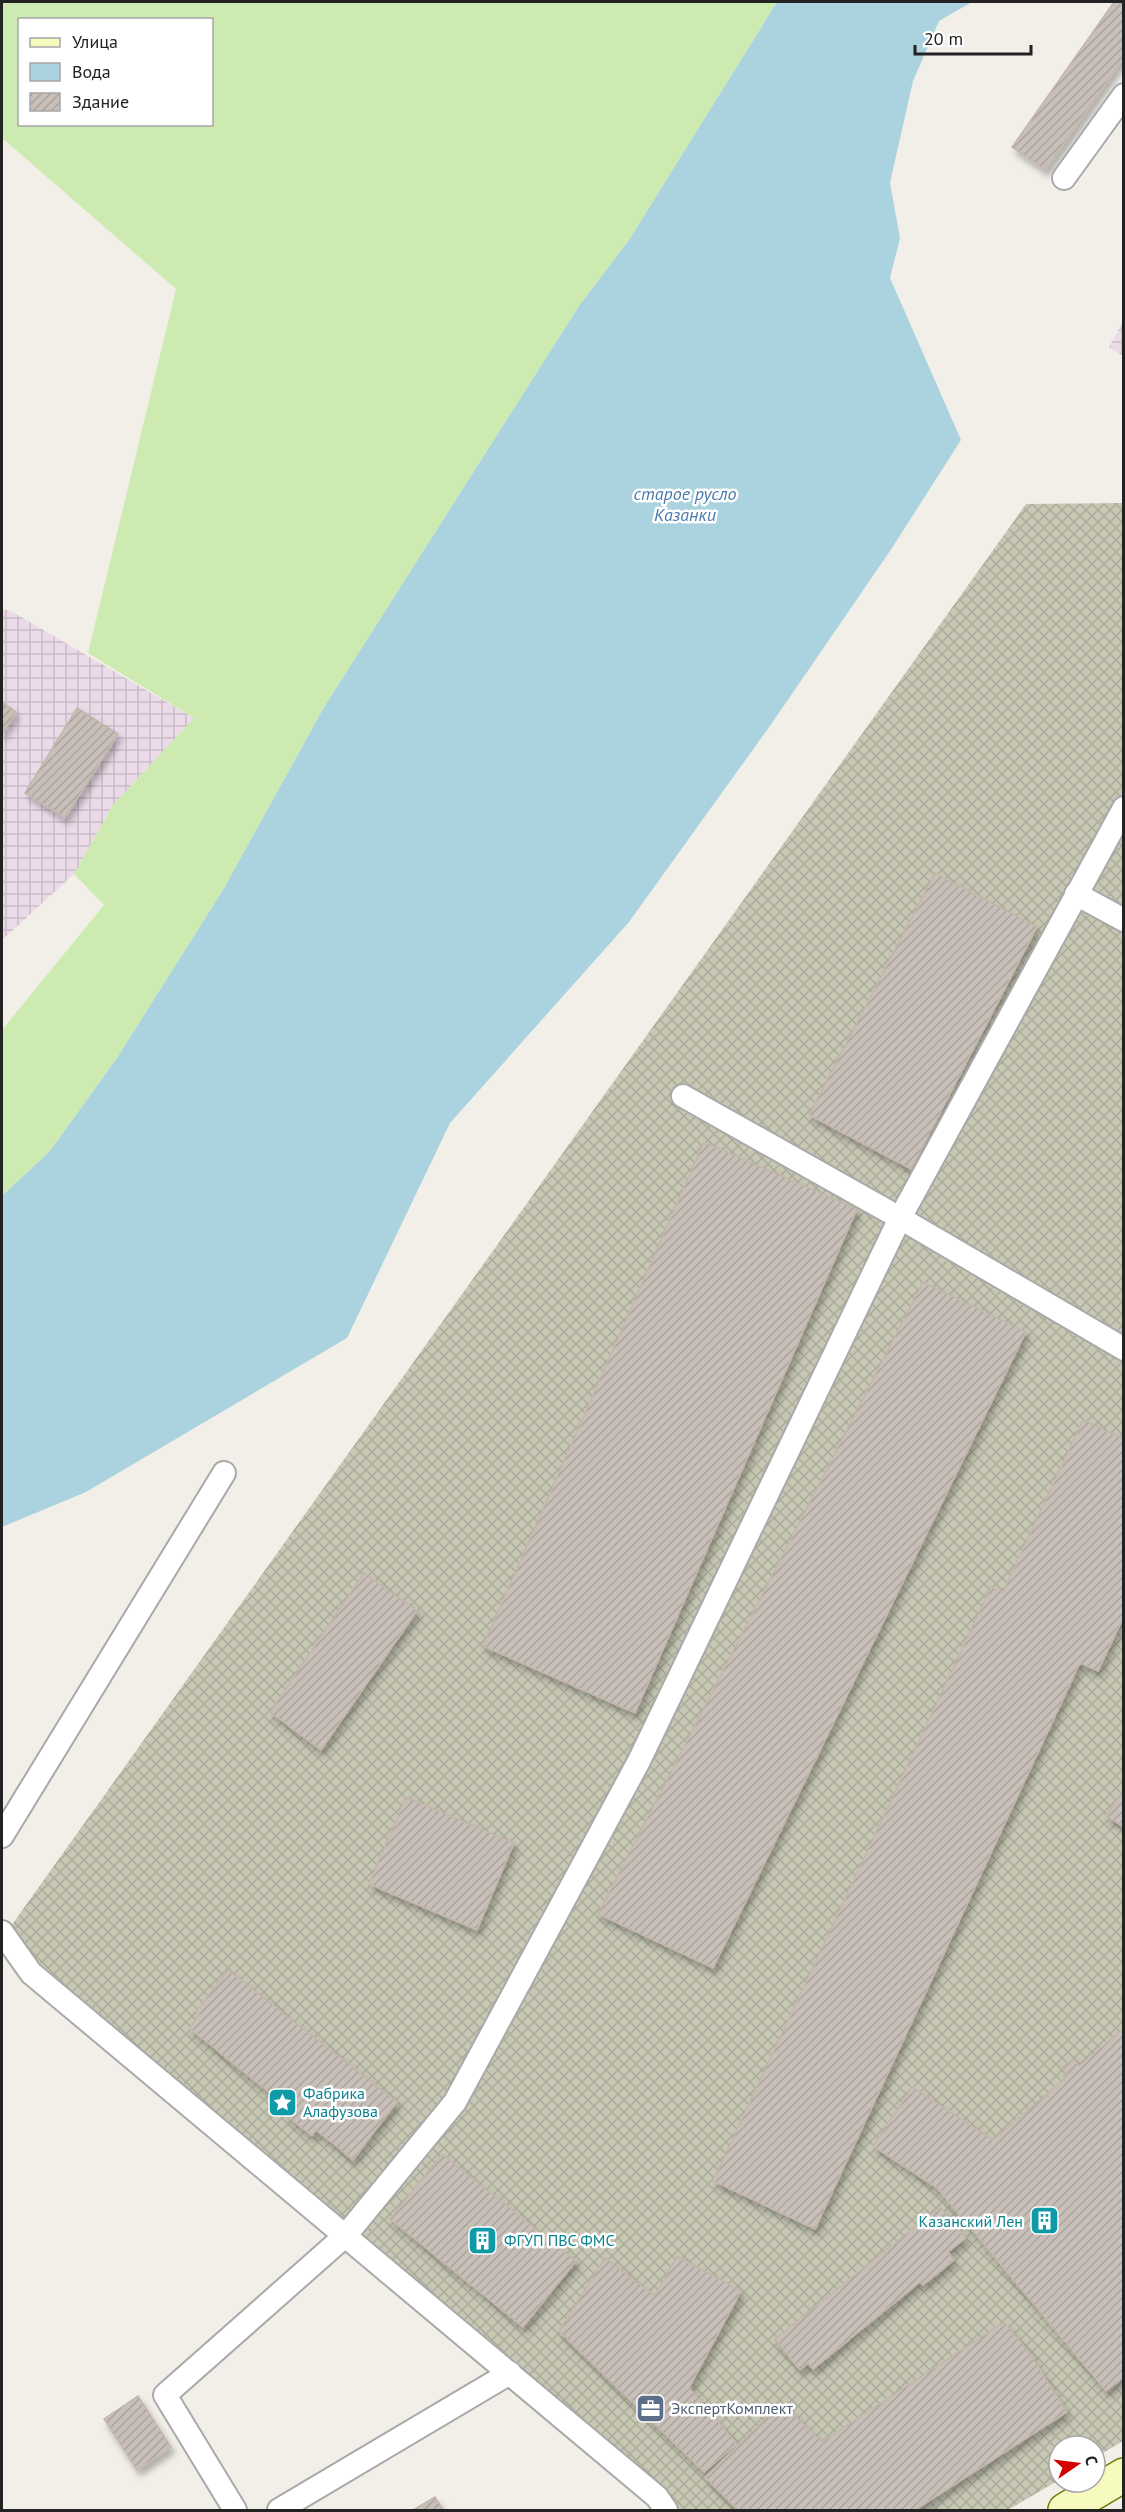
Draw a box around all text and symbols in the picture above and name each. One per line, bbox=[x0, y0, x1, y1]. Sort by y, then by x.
legend bbox=[18, 18, 213, 126]
scale bar bbox=[915, 18, 1030, 56]
text: 20 m bbox=[924, 27, 963, 50]
text: Улица bbox=[72, 30, 118, 53]
text: Вода bbox=[72, 60, 111, 83]
text: Здание bbox=[72, 90, 129, 113]
water label: старое русло Казанки bbox=[633, 482, 737, 526]
place label: Фабрика Алафузова bbox=[303, 2083, 378, 2121]
place icon: Фабрика Алафузова bbox=[266, 2086, 298, 2118]
building icon: Казанский Лен bbox=[1028, 2205, 1060, 2237]
place label: Казанский Лен bbox=[918, 2211, 1023, 2231]
building icon: ФГУП ПВС ФМС bbox=[467, 2224, 499, 2256]
place label: ФГУП ПВС ФМС bbox=[504, 2230, 615, 2250]
office icon: ЭкспертКомплект bbox=[634, 2392, 666, 2424]
place label: ЭкспертКомплект bbox=[671, 2398, 793, 2418]
north arrow bbox=[1047, 2434, 1107, 2494]
text: С bbox=[1081, 2454, 1102, 2467]

